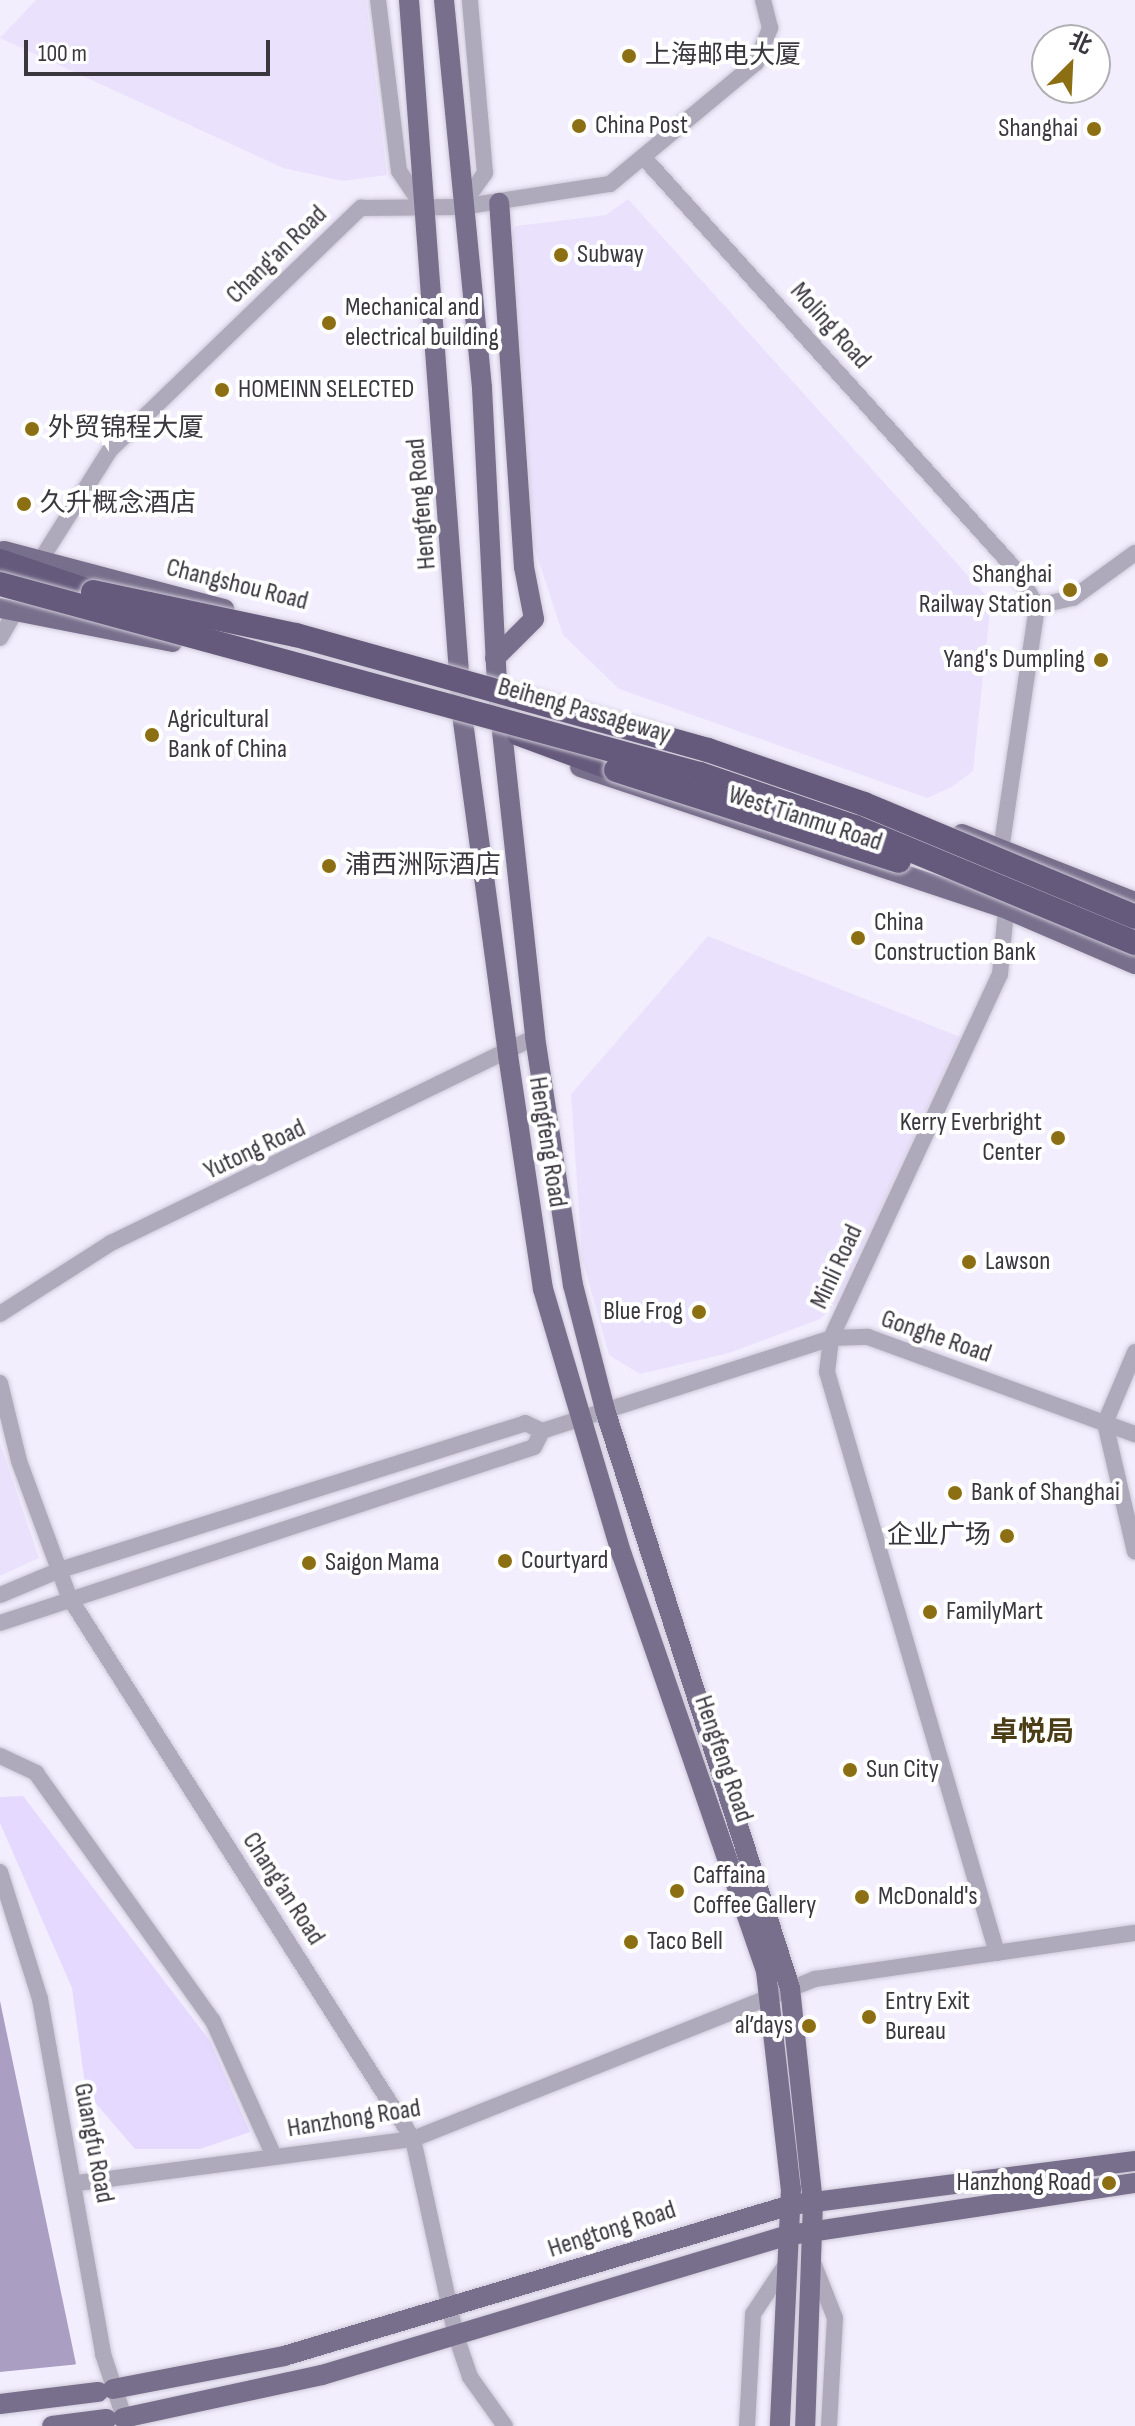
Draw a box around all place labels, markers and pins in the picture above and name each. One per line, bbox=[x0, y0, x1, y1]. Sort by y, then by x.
place label: 上海邮电大厦 bbox=[645, 40, 801, 72]
marker: 上海邮电大厦 bbox=[620, 47, 638, 65]
place label: China Post bbox=[595, 110, 688, 142]
place label: Shanghai bbox=[998, 113, 1078, 145]
marker: China Post bbox=[570, 117, 588, 135]
marker: Shanghai bbox=[1085, 120, 1103, 138]
place label: Subway bbox=[577, 239, 644, 271]
marker: Subway bbox=[552, 246, 570, 264]
place label: Mechanical and electrical building bbox=[345, 292, 499, 354]
marker: Mechanical and electrical building bbox=[320, 314, 338, 332]
place label: HOMEINN SELECTED bbox=[238, 374, 414, 406]
marker: HOMEINN SELECTED bbox=[213, 381, 231, 399]
place label: 外贸锦程大厦 bbox=[48, 413, 204, 445]
marker: 外贸锦程大厦 bbox=[23, 420, 41, 438]
place label: 久升概念酒店 bbox=[40, 488, 196, 520]
marker: 久升概念酒店 bbox=[15, 495, 33, 513]
place label: Shanghai Railway Station bbox=[919, 559, 1052, 620]
marker: Shanghai Railway Station bbox=[1059, 579, 1081, 601]
place label: Yang's Dumpling bbox=[943, 644, 1085, 676]
marker: Yang's Dumpling bbox=[1092, 651, 1110, 669]
place label: Agricultural Bank of China bbox=[168, 704, 287, 766]
marker: Agricultural Bank of China bbox=[143, 726, 161, 744]
place label: 浦西洲际酒店 bbox=[345, 850, 501, 882]
marker: 浦西洲际酒店 bbox=[320, 857, 338, 875]
place label: China Construction Bank bbox=[874, 907, 1036, 968]
marker: China Construction Bank bbox=[849, 929, 867, 947]
place label: Kerry Everbright Center bbox=[900, 1107, 1042, 1168]
marker: Kerry Everbright Center bbox=[1049, 1129, 1067, 1147]
place label: Lawson bbox=[985, 1246, 1050, 1278]
marker: Lawson bbox=[960, 1253, 978, 1271]
place label: Blue Frog bbox=[603, 1296, 683, 1328]
marker: Blue Frog bbox=[690, 1303, 708, 1321]
place label: Bank of Shanghai bbox=[971, 1477, 1120, 1509]
marker: Bank of Shanghai bbox=[946, 1484, 964, 1502]
place label: 企业广场 bbox=[887, 1520, 991, 1552]
marker: 企业广场 bbox=[998, 1527, 1016, 1545]
place label: Courtyard bbox=[521, 1545, 608, 1577]
place label: Saigon Mama bbox=[325, 1547, 439, 1579]
marker: Courtyard bbox=[496, 1552, 514, 1570]
marker: Saigon Mama bbox=[300, 1554, 318, 1572]
place label: FamilyMart bbox=[946, 1596, 1043, 1628]
marker: FamilyMart bbox=[921, 1603, 939, 1621]
place label: Sun City bbox=[866, 1754, 939, 1786]
marker: Sun City bbox=[841, 1761, 859, 1779]
place label: Caffaina Coffee Gallery bbox=[693, 1860, 816, 1922]
place label: McDonald's bbox=[878, 1881, 978, 1913]
marker: Caffaina Coffee Gallery bbox=[668, 1882, 686, 1900]
marker: McDonald's bbox=[853, 1888, 871, 1906]
place label: Taco Bell bbox=[647, 1926, 723, 1958]
marker: Taco Bell bbox=[622, 1933, 640, 1951]
place label: Entry Exit Bureau bbox=[885, 1986, 970, 2048]
marker: Entry Exit Bureau bbox=[860, 2008, 878, 2026]
place label: al’days bbox=[735, 2010, 793, 2042]
marker: al’days bbox=[800, 2017, 818, 2035]
place label: Hanzhong Road bbox=[956, 2167, 1091, 2199]
marker: Hanzhong Road bbox=[1098, 2172, 1120, 2194]

